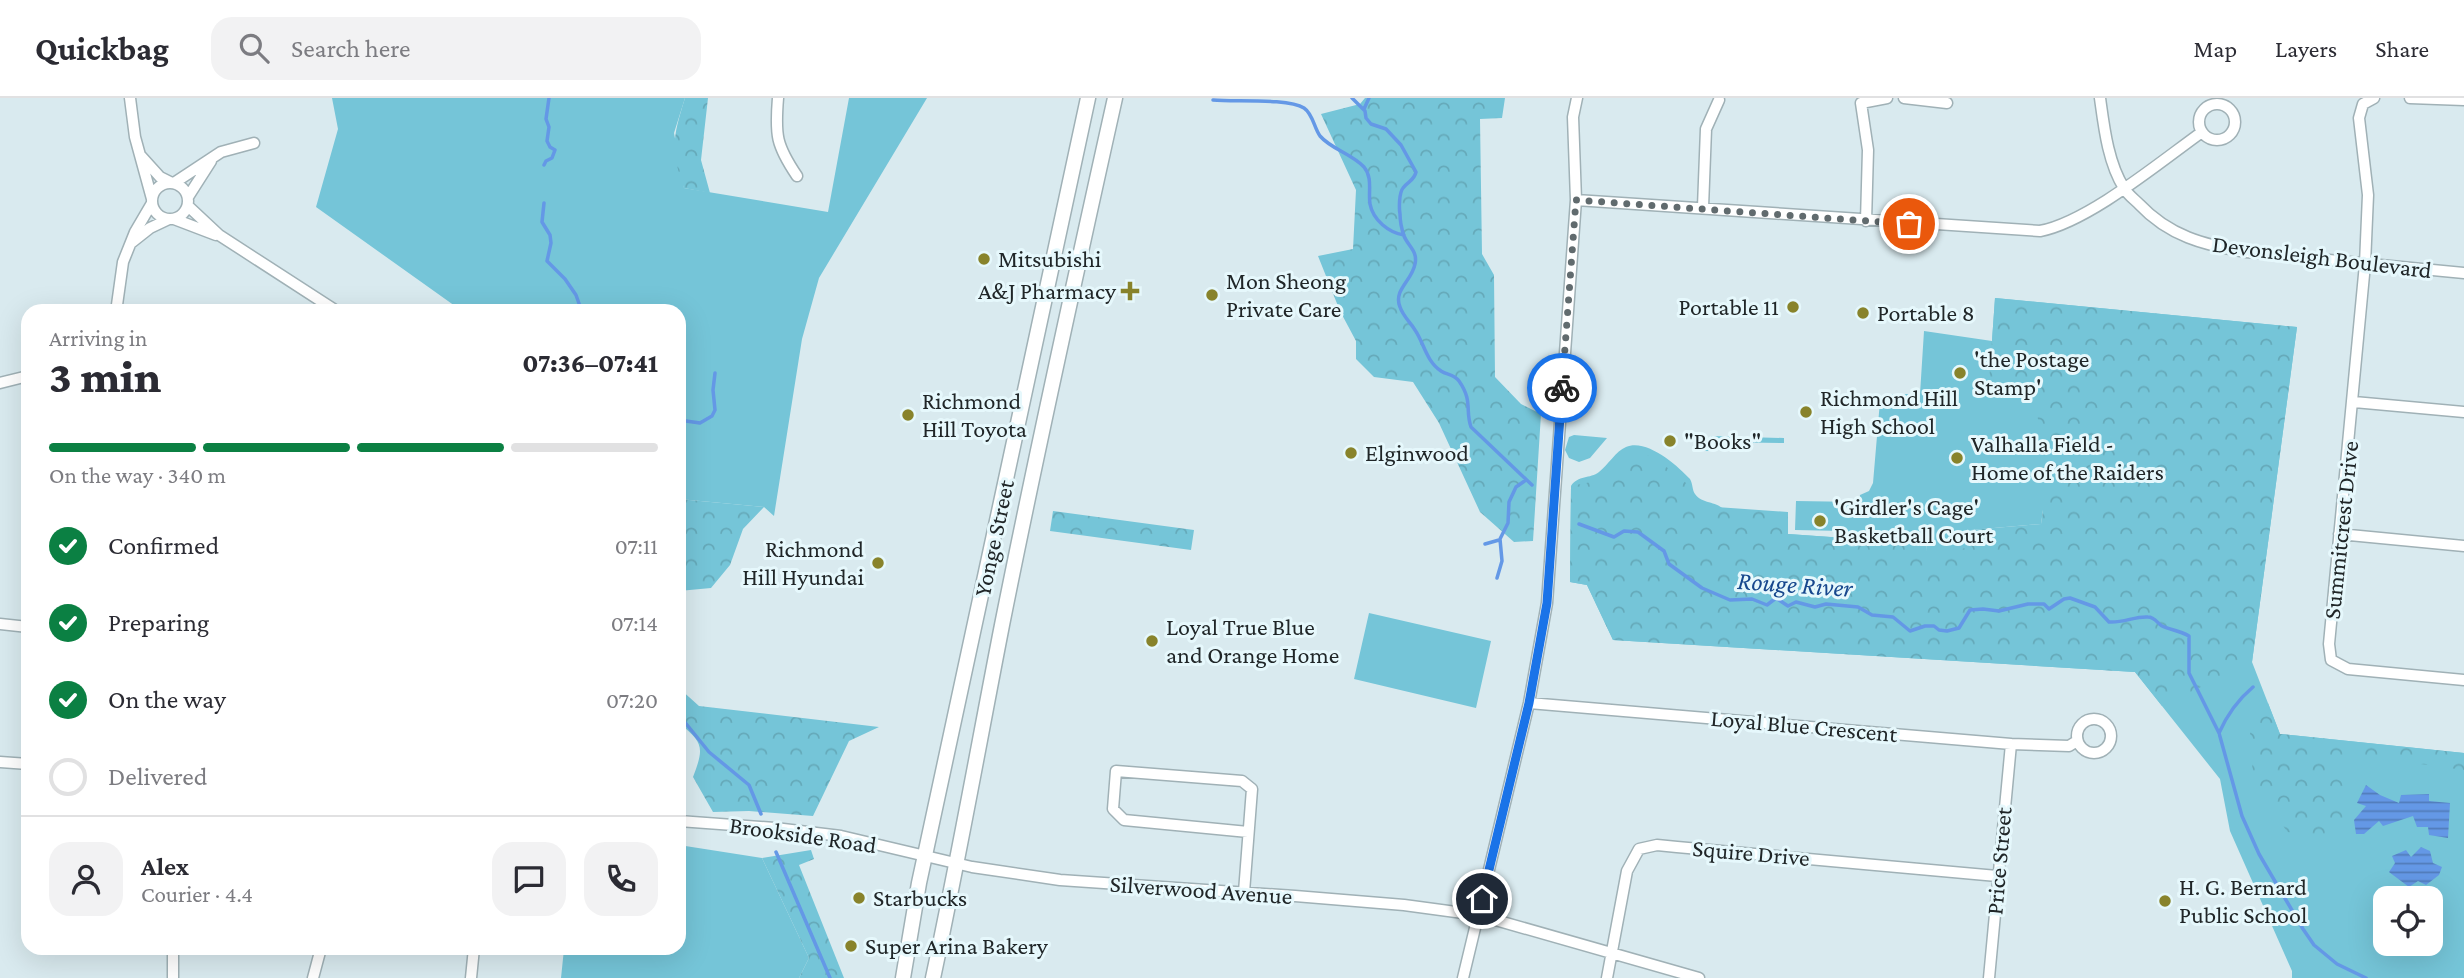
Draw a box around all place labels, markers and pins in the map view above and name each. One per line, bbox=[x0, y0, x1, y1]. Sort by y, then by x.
pin bbox=[1879, 194, 1939, 254]
place label: Mitsubishi bbox=[998, 245, 1101, 272]
marker: Mitsubishi bbox=[976, 251, 992, 267]
place label: Mon Sheong Private Care bbox=[1226, 267, 1347, 322]
place label: A&J Pharmacy bbox=[978, 277, 1117, 304]
marker: A&J Pharmacy bbox=[1122, 283, 1138, 299]
marker: Mon Sheong Private Care bbox=[1204, 287, 1220, 303]
place label: Portable 11 bbox=[1678, 293, 1779, 320]
marker: Portable 11 bbox=[1785, 299, 1801, 315]
place label: Portable 8 bbox=[1877, 299, 1975, 326]
marker: Portable 8 bbox=[1855, 305, 1871, 321]
place label: 'the Postage Stamp' bbox=[1974, 345, 2089, 400]
marker: 'the Postage Stamp' bbox=[1952, 365, 1968, 381]
place label: Richmond Hill High School bbox=[1820, 384, 1958, 439]
place label: Richmond Hill Toyota bbox=[922, 387, 1027, 442]
marker: Richmond Hill High School bbox=[1798, 404, 1814, 420]
marker: Richmond Hill Toyota bbox=[900, 407, 916, 423]
place label: "Books" bbox=[1684, 427, 1761, 454]
place label: Valhalla Field - Home of the Raiders bbox=[1971, 430, 2164, 485]
marker: "Books" bbox=[1662, 433, 1678, 449]
place label: Elginwood bbox=[1365, 439, 1469, 466]
marker: Elginwood bbox=[1343, 445, 1359, 461]
marker: Valhalla Field - Home of the Raiders bbox=[1949, 450, 1965, 466]
place label: 'Girdler's Cage' Basketball Court bbox=[1834, 493, 1994, 548]
marker: 'Girdler's Cage' Basketball Court bbox=[1812, 513, 1828, 529]
place label: Richmond Hill Hyundai bbox=[742, 535, 864, 590]
marker: Richmond Hill Hyundai bbox=[870, 555, 886, 571]
place label: Loyal True Blue and Orange Home bbox=[1166, 613, 1339, 668]
marker: Loyal True Blue and Orange Home bbox=[1144, 633, 1160, 649]
pin bbox=[1452, 869, 1512, 929]
place label: H. G. Bernard Public School bbox=[2179, 873, 2307, 928]
place label: Starbucks bbox=[873, 884, 967, 911]
marker: Starbucks bbox=[851, 890, 867, 906]
marker: H. G. Bernard Public School bbox=[2157, 893, 2173, 909]
place label: Super Arina Bakery bbox=[865, 932, 1049, 959]
marker: Super Arina Bakery bbox=[843, 938, 859, 954]

